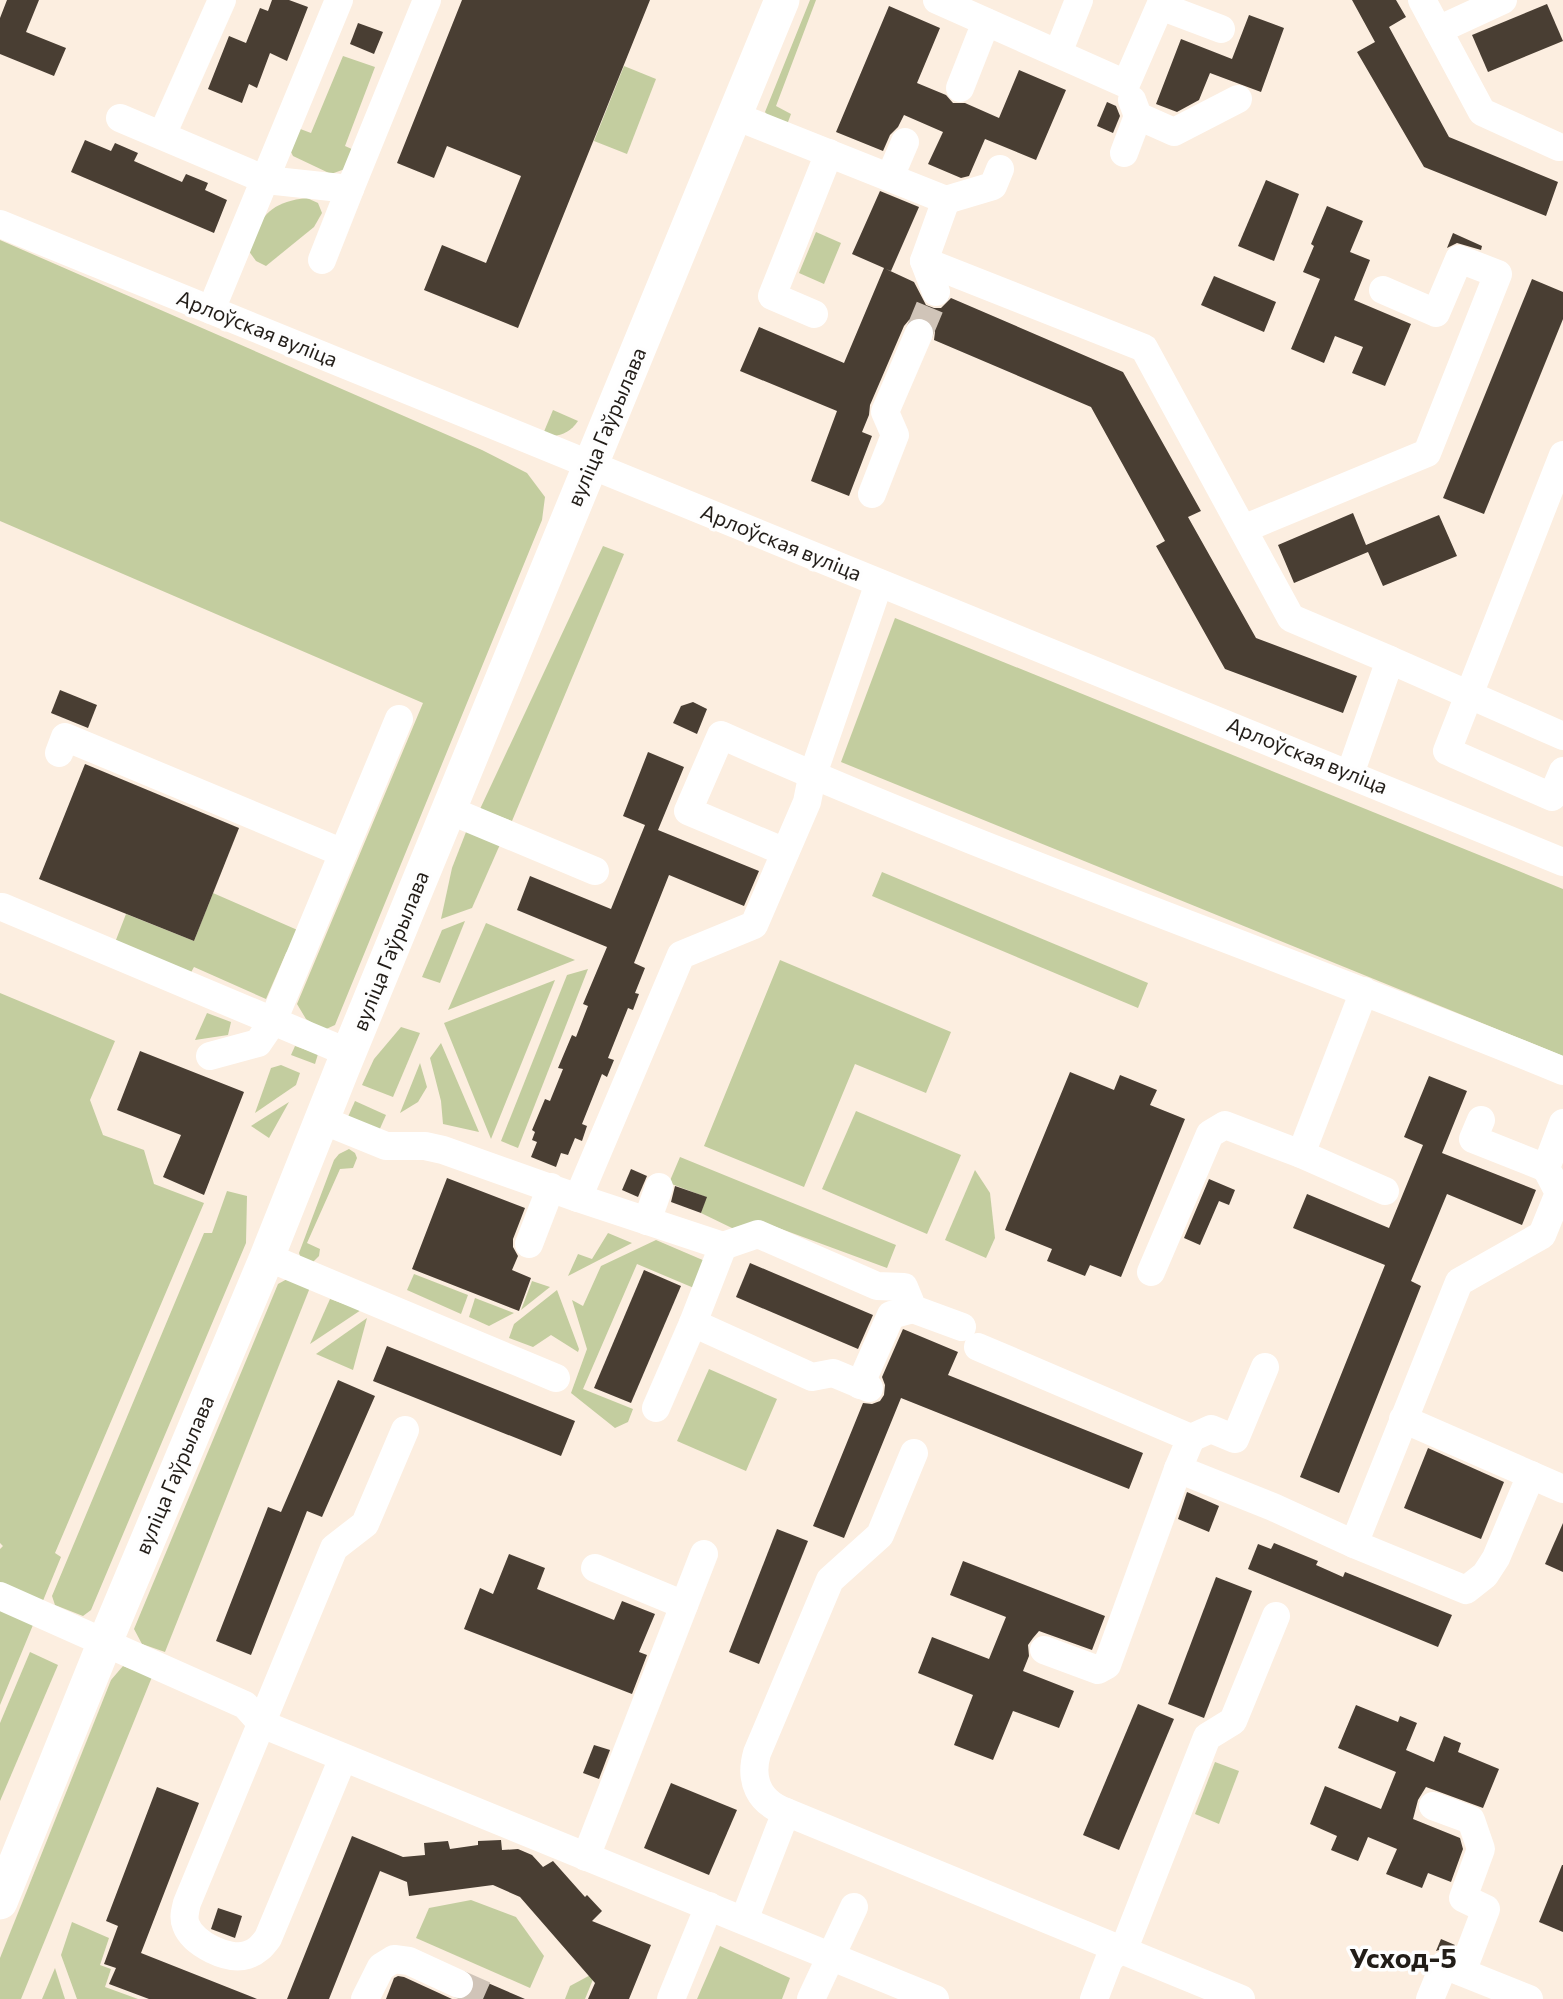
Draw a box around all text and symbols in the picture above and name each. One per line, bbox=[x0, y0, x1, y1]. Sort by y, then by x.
street label: Арлоўская вуліца bbox=[174, 284, 342, 371]
street label: вуліца Гаўрылава bbox=[561, 343, 650, 510]
street label: Арлоўская вуліца bbox=[698, 498, 866, 585]
street label: Арлоўская вуліца bbox=[1224, 711, 1392, 798]
street label: вуліца Гаўрылава bbox=[346, 867, 433, 1034]
street label: вуліца Гаўрылава bbox=[129, 1391, 218, 1558]
district label: Усход-5 bbox=[1349, 1940, 1457, 1974]

